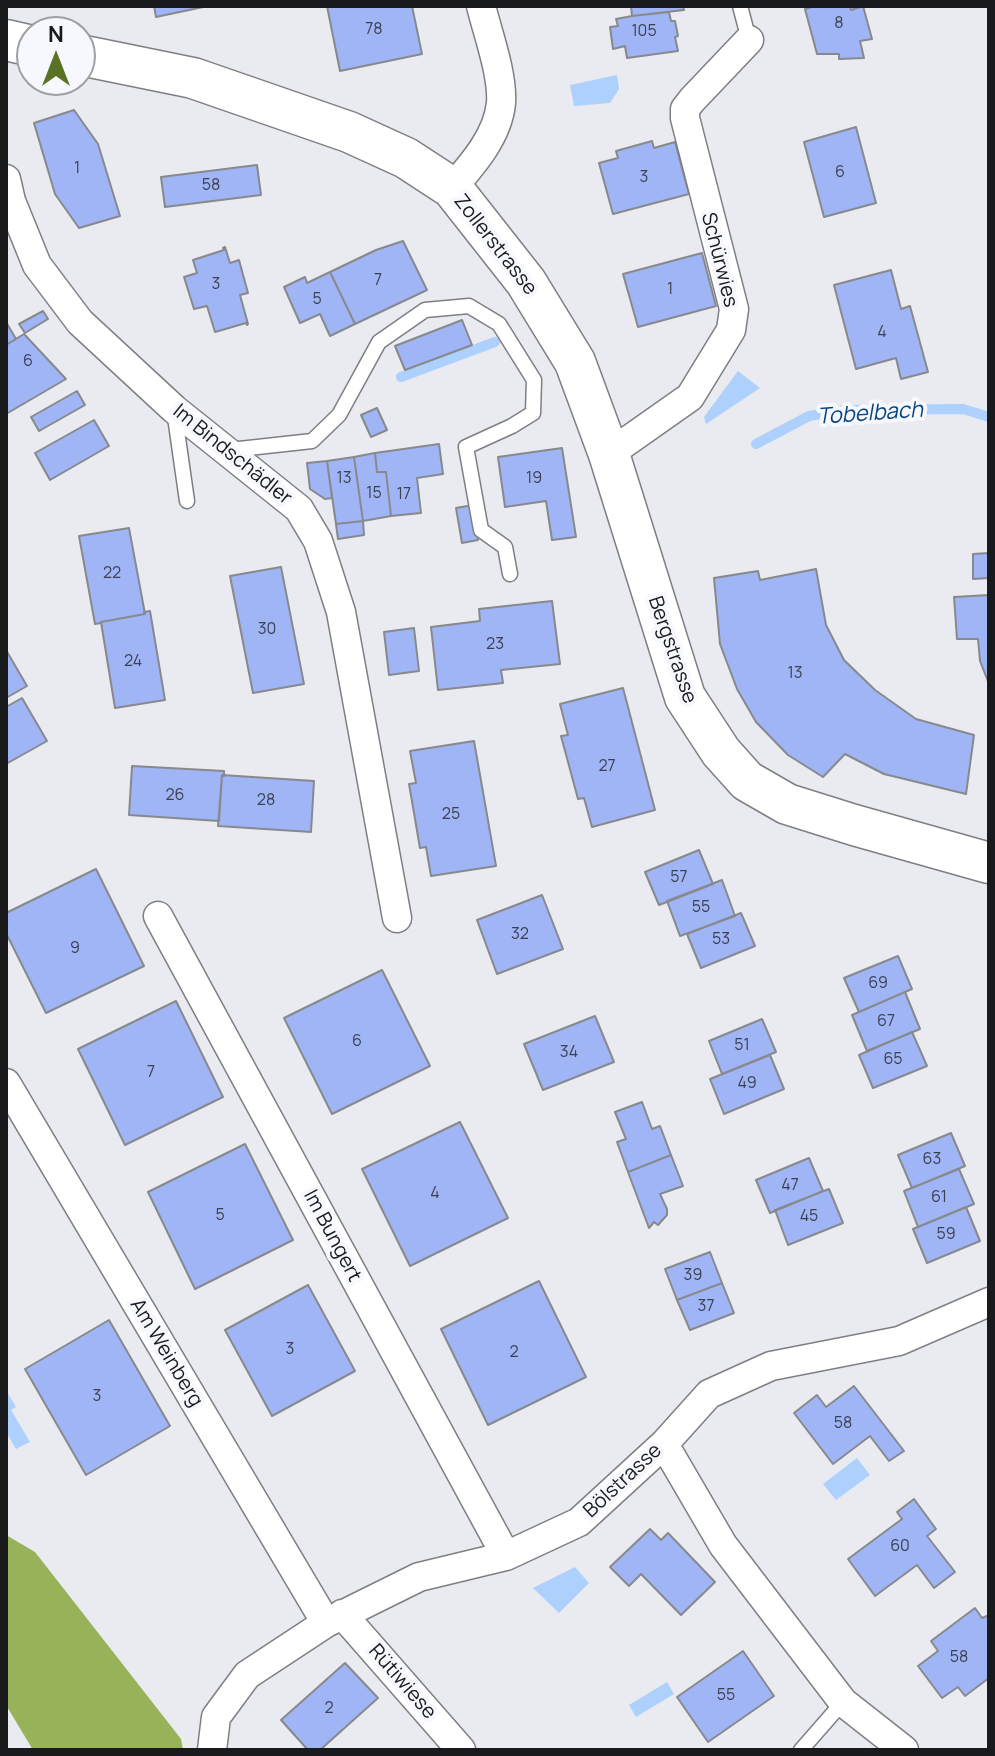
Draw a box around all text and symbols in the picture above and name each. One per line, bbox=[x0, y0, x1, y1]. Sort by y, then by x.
house number: 8 bbox=[834, 14, 844, 34]
north arrow bbox=[16, 16, 96, 96]
text: N bbox=[48, 19, 64, 49]
house number: 78 bbox=[365, 20, 383, 40]
house number: 105 bbox=[631, 22, 657, 42]
house number: 1 bbox=[74, 159, 80, 179]
house number: 6 bbox=[835, 163, 845, 183]
house number: 3 bbox=[640, 168, 648, 188]
house number: 58 bbox=[202, 176, 220, 196]
street label: Zollerstrasse bbox=[448, 190, 542, 300]
street label: Schürwies bbox=[696, 210, 742, 310]
house number: 7 bbox=[374, 271, 382, 291]
house number: 3 bbox=[212, 275, 220, 295]
house number: 1 bbox=[667, 280, 673, 300]
house number: 5 bbox=[312, 290, 322, 310]
house number: 4 bbox=[877, 323, 887, 343]
house number: 6 bbox=[23, 352, 33, 372]
water label: Tobelbach bbox=[816, 397, 924, 431]
street label: Im Bindschädler bbox=[168, 400, 296, 510]
house number: 13 bbox=[336, 469, 352, 489]
house number: 19 bbox=[526, 469, 542, 489]
house number: 15 bbox=[366, 484, 382, 504]
house number: 17 bbox=[397, 485, 411, 505]
house number: 22 bbox=[103, 564, 121, 584]
street label: Bergstrasse bbox=[642, 593, 702, 707]
house number: 30 bbox=[258, 620, 276, 640]
house number: 23 bbox=[486, 635, 504, 655]
house number: 24 bbox=[124, 652, 142, 672]
house number: 13 bbox=[787, 664, 803, 684]
house number: 27 bbox=[598, 757, 616, 777]
house number: 26 bbox=[165, 786, 185, 806]
house number: 28 bbox=[257, 791, 275, 811]
house number: 25 bbox=[442, 805, 460, 825]
house number: 57 bbox=[670, 868, 688, 888]
house number: 55 bbox=[692, 898, 710, 918]
house number: 32 bbox=[511, 925, 529, 945]
house number: 53 bbox=[712, 930, 730, 950]
house number: 9 bbox=[70, 939, 80, 959]
house number: 69 bbox=[868, 974, 888, 994]
house number: 67 bbox=[877, 1012, 895, 1032]
house number: 6 bbox=[352, 1032, 362, 1052]
house number: 51 bbox=[734, 1036, 750, 1056]
house number: 34 bbox=[560, 1043, 578, 1063]
house number: 65 bbox=[883, 1050, 903, 1070]
house number: 7 bbox=[147, 1063, 155, 1083]
house number: 49 bbox=[737, 1074, 757, 1094]
house number: 63 bbox=[923, 1150, 941, 1170]
house number: 47 bbox=[781, 1176, 799, 1196]
house number: 4 bbox=[430, 1184, 440, 1204]
street label: Im Bungert bbox=[298, 1186, 366, 1286]
house number: 61 bbox=[931, 1188, 947, 1208]
house number: 5 bbox=[215, 1206, 225, 1226]
house number: 45 bbox=[800, 1207, 818, 1227]
house number: 59 bbox=[936, 1225, 956, 1245]
house number: 39 bbox=[684, 1266, 702, 1286]
street label: Am Weinberg bbox=[124, 1295, 208, 1411]
house number: 37 bbox=[698, 1297, 714, 1317]
house number: 3 bbox=[286, 1340, 294, 1360]
house number: 2 bbox=[509, 1343, 519, 1363]
house number: 3 bbox=[93, 1387, 101, 1407]
house number: 58 bbox=[834, 1414, 852, 1434]
street label: Bölstrasse bbox=[579, 1439, 667, 1523]
house number: 60 bbox=[890, 1537, 910, 1557]
street label: Rütiwiese bbox=[363, 1640, 441, 1724]
house number: 58 bbox=[950, 1648, 968, 1668]
house number: 55 bbox=[717, 1686, 735, 1706]
house number: 2 bbox=[324, 1699, 334, 1719]

